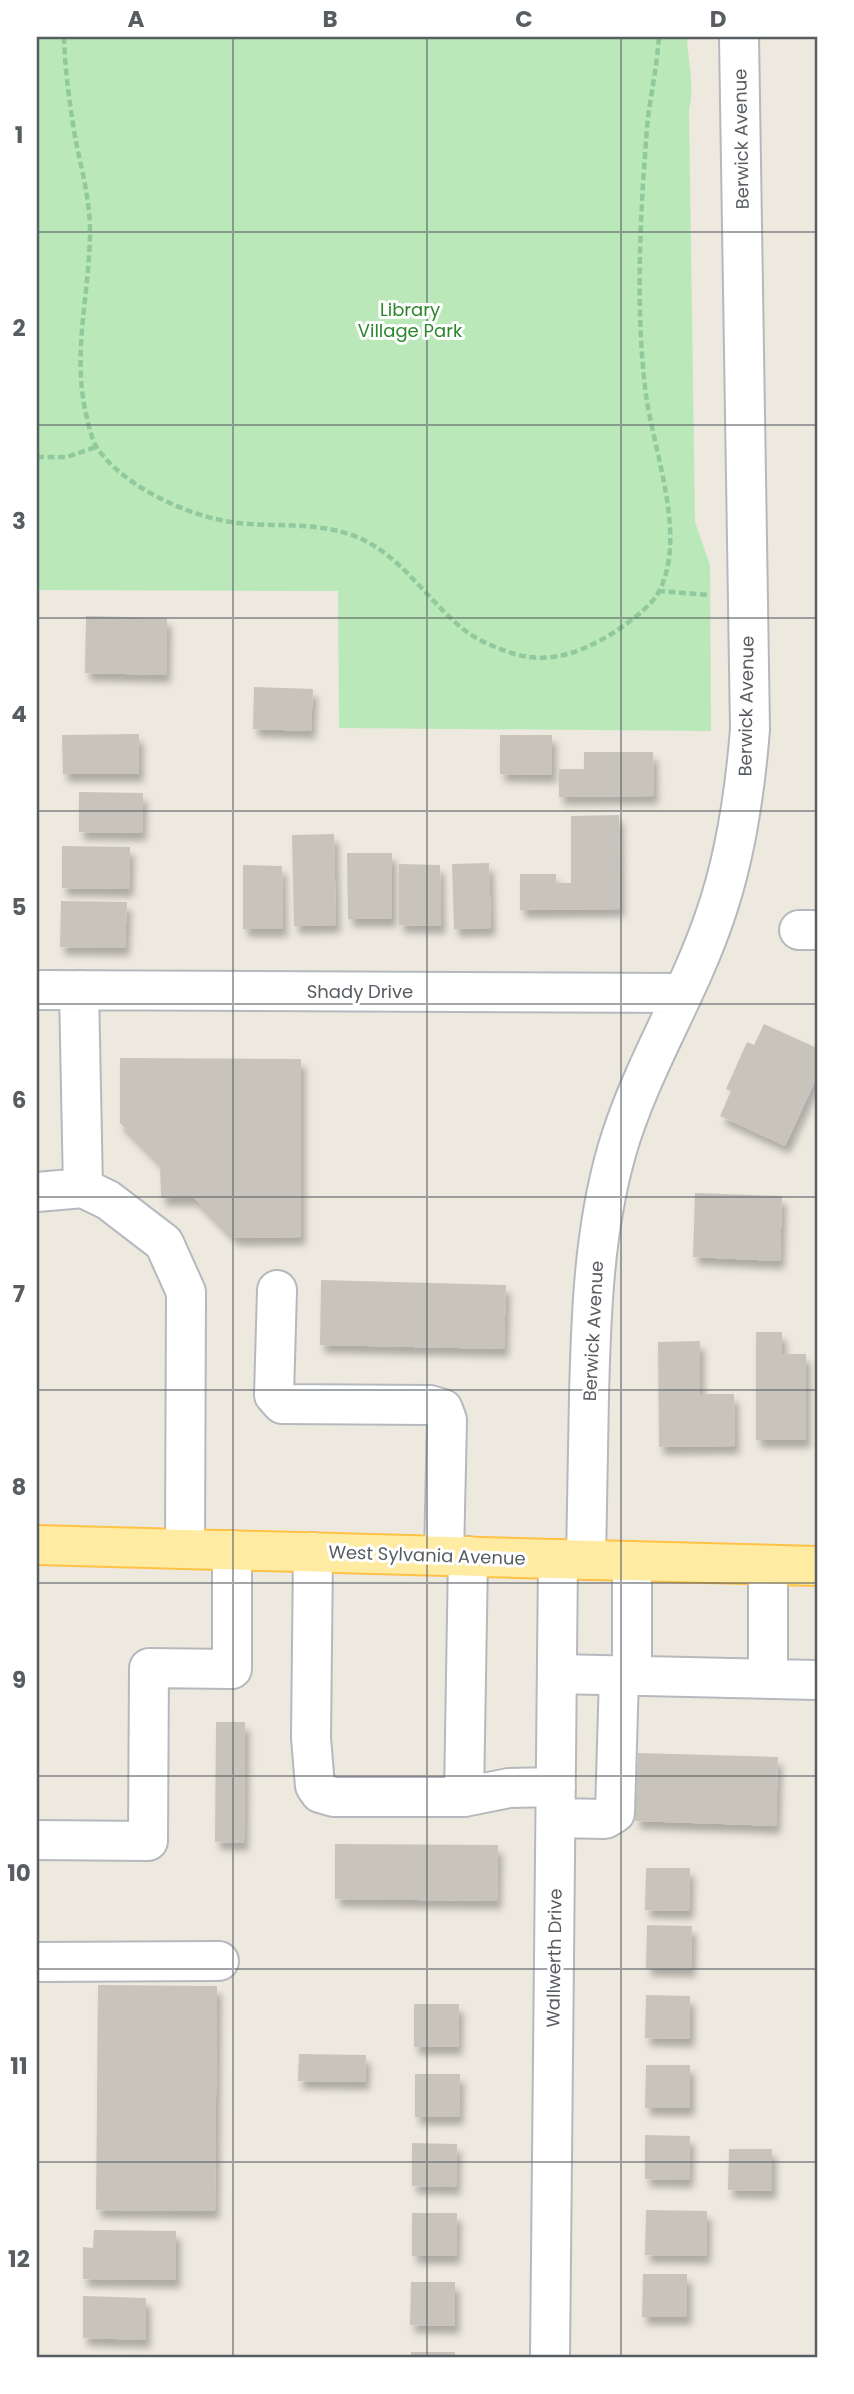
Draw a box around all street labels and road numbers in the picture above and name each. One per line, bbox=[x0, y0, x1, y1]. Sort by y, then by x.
street label: Berwick Avenue bbox=[727, 68, 755, 210]
street label: Berwick Avenue bbox=[732, 635, 760, 777]
street label: Shady Drive bbox=[307, 979, 413, 1004]
street label: Berwick Avenue bbox=[577, 1260, 609, 1402]
street label: West Sylvania Avenue bbox=[328, 1539, 526, 1571]
street label: Wallwerth Drive bbox=[540, 1888, 568, 2028]

